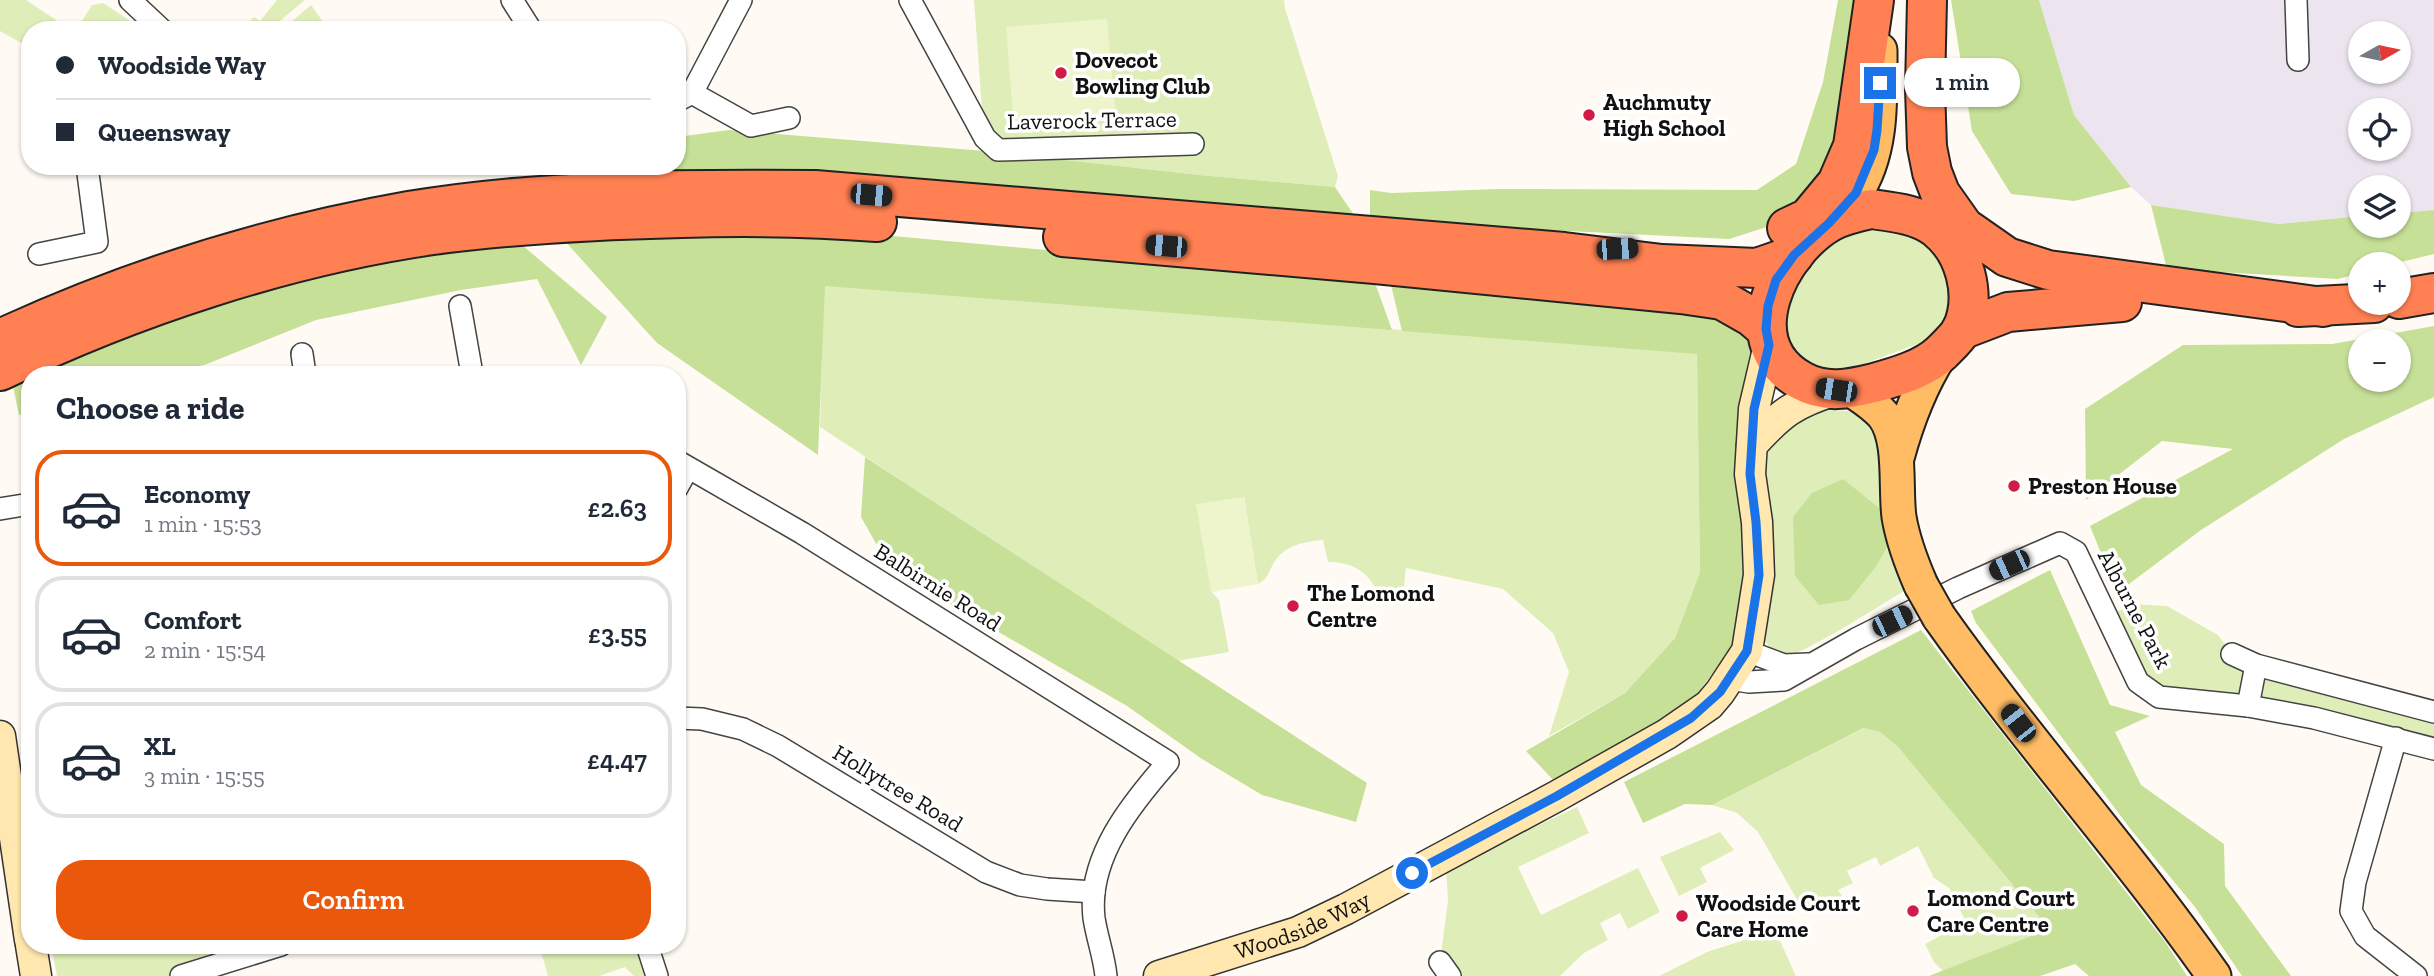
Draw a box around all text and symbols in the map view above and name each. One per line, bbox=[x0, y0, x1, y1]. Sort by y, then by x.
north arrow bbox=[2348, 21, 2412, 84]
map controls bbox=[2348, 21, 2411, 392]
place label: Dovecot Bowling Club bbox=[1075, 46, 1210, 100]
text: Woodside Way bbox=[98, 49, 266, 81]
callout: 1 min bbox=[1904, 58, 2020, 108]
marker: Dovecot Bowling Club bbox=[1053, 65, 1069, 81]
route end bbox=[1864, 67, 1896, 99]
text: 1 min bbox=[1935, 68, 1989, 96]
place label: Auchmuty High School bbox=[1603, 88, 1726, 142]
button: locate bbox=[2348, 98, 2411, 161]
street label: Laverock Terrace bbox=[1007, 105, 1177, 135]
marker: Auchmuty High School bbox=[1581, 107, 1597, 123]
text: Queensway bbox=[98, 116, 230, 148]
button: layers bbox=[2348, 175, 2411, 238]
car bbox=[850, 183, 893, 207]
car bbox=[1145, 234, 1188, 258]
car bbox=[1596, 237, 1639, 261]
button: + bbox=[2348, 252, 2411, 315]
button: − bbox=[2348, 329, 2411, 392]
car bbox=[1814, 376, 1859, 404]
text: Choose a ride bbox=[56, 389, 244, 427]
place label: Preston House bbox=[2028, 472, 2177, 500]
icon: car bbox=[60, 477, 123, 540]
text: Economy bbox=[144, 478, 250, 510]
marker: Preston House bbox=[2006, 478, 2022, 494]
text: £2.63 bbox=[588, 492, 647, 524]
text: 1 min · 15:53 bbox=[144, 510, 262, 538]
street label: Balbirnie Road bbox=[869, 537, 1007, 637]
street label: Alburne Park bbox=[2092, 545, 2178, 673]
car bbox=[1986, 547, 2033, 583]
place label: The Lomond Centre bbox=[1307, 579, 1435, 633]
marker: The Lomond Centre bbox=[1285, 598, 1301, 614]
car bbox=[1869, 602, 1916, 640]
icon: car bbox=[60, 603, 123, 666]
text: Comfort bbox=[144, 604, 241, 636]
text: £3.55 bbox=[588, 618, 647, 650]
text: 2 min · 15:54 bbox=[144, 636, 266, 664]
car bbox=[1997, 700, 2040, 746]
icon: car bbox=[60, 729, 123, 792]
text: XL bbox=[144, 730, 176, 762]
street label: Hollytree Road bbox=[828, 738, 968, 838]
text: £4.47 bbox=[587, 744, 647, 776]
text: 3 min · 15:55 bbox=[144, 762, 265, 790]
route start bbox=[1396, 857, 1428, 889]
button: Confirm bbox=[56, 860, 651, 940]
place label: Lomond Court Care Centre bbox=[1927, 884, 2076, 938]
street label: Woodside Way bbox=[1231, 885, 1375, 965]
place label: Woodside Court Care Home bbox=[1696, 889, 1861, 943]
marker: Lomond Court Care Centre bbox=[1905, 903, 1921, 919]
marker: Woodside Court Care Home bbox=[1674, 908, 1690, 924]

